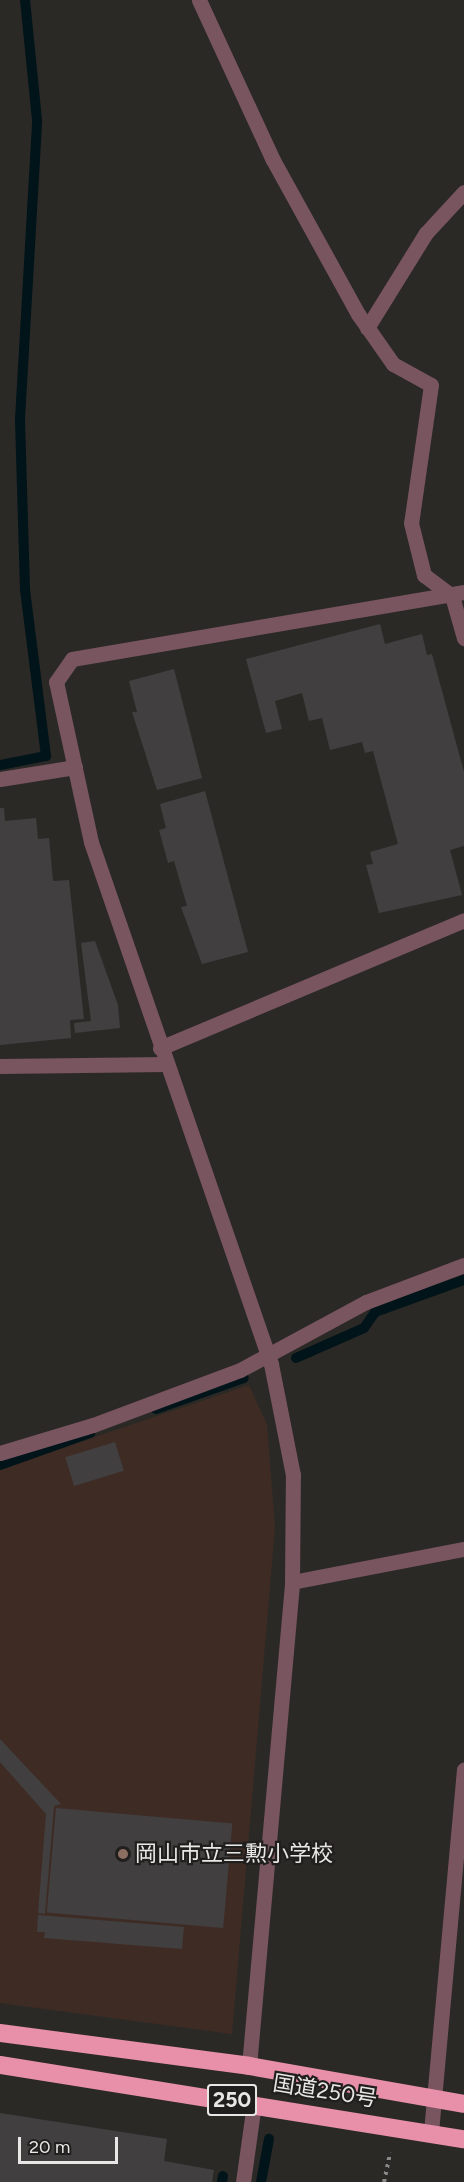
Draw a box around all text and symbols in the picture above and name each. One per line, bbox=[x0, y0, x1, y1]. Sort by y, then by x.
place label: 岡山市立三勲小学校 bbox=[135, 1841, 333, 1867]
marker: 岡山市立三勲小学校 bbox=[116, 1847, 130, 1861]
street label: 国道250号 bbox=[271, 2070, 379, 2112]
road number: 250 bbox=[206, 2082, 258, 2118]
scale bar bbox=[21, 2125, 122, 2163]
text: 20 m bbox=[29, 2136, 70, 2158]

